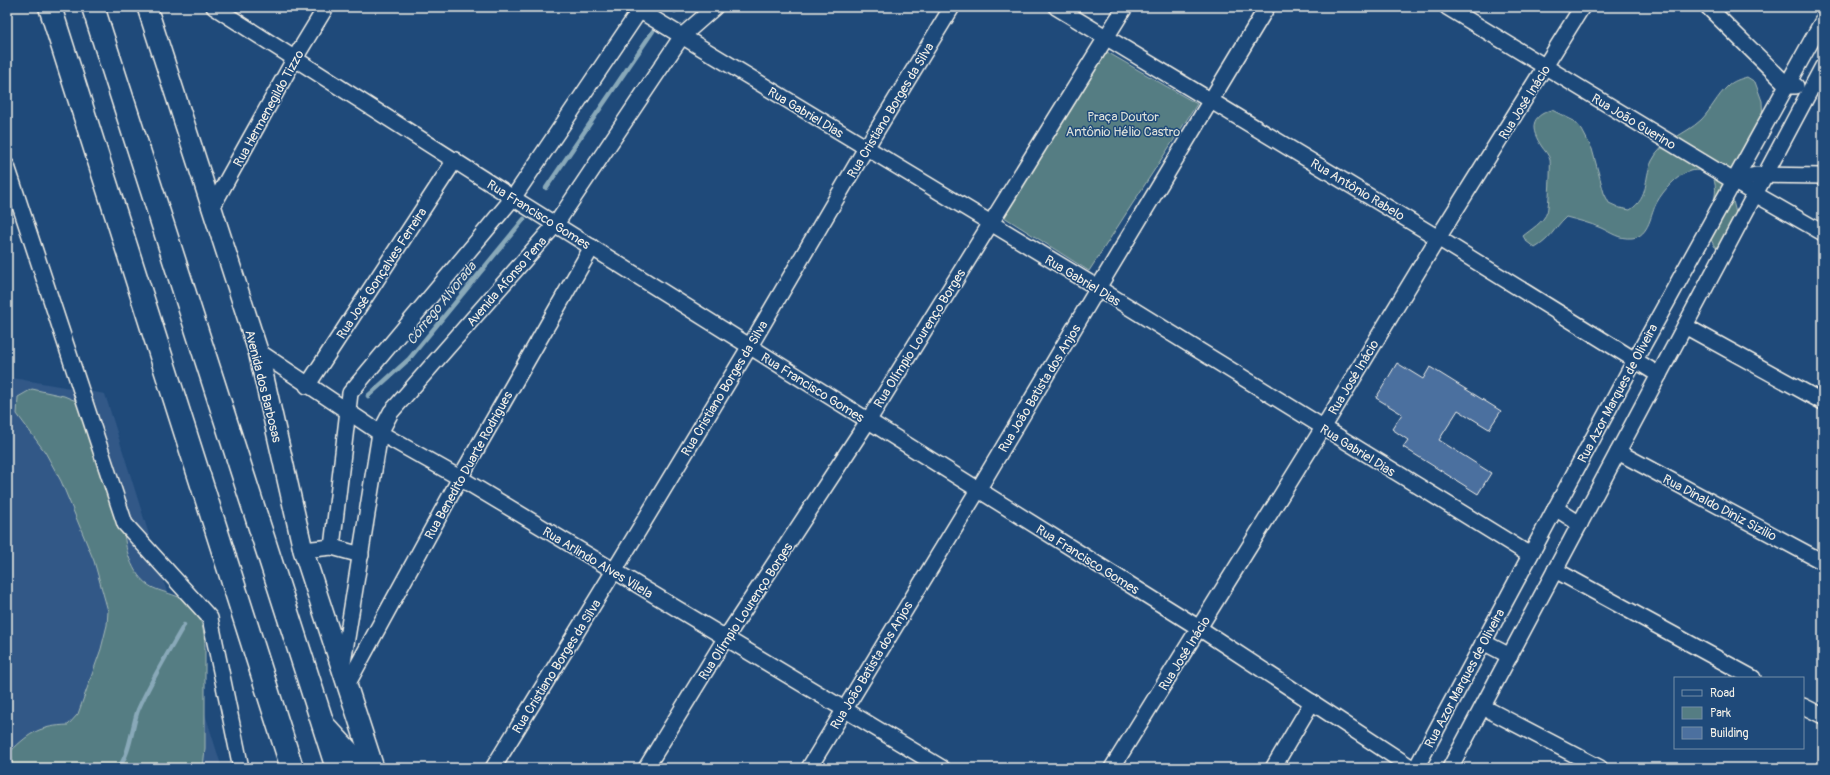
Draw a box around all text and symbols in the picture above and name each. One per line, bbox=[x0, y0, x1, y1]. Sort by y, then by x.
street label: Rua Cristiano Borges da Silva bbox=[844, 40, 938, 181]
street label: Rua Hermenegildo Tizzo bbox=[230, 47, 308, 170]
street label: Rua José Inácio bbox=[1496, 62, 1554, 143]
street label: Rua Gabriel Dias bbox=[765, 84, 846, 142]
street label: Rua João Guerino bbox=[1588, 90, 1679, 153]
park label: Praça Doutor Antônio Hélio Castro bbox=[1066, 109, 1180, 140]
street label: Rua Antônio Rabelo bbox=[1308, 155, 1407, 224]
street label: Rua Francisco Gomes bbox=[484, 177, 593, 253]
street label: Rua José Gonçalves Ferreira bbox=[333, 205, 430, 342]
street label: Avenida Afonso Pena bbox=[463, 233, 550, 330]
street label: Rua Gabriel Dias bbox=[1042, 252, 1123, 310]
water label: Córrego Alvorada bbox=[403, 257, 481, 348]
street label: Rua Olímpio Lourenço Borges bbox=[870, 266, 969, 411]
street label: Rua Cristiano Borges da Silva bbox=[678, 318, 772, 459]
street label: Rua João Batista dos Anjos bbox=[995, 321, 1085, 455]
street label: Rua Azor Marques de Oliveira bbox=[1574, 321, 1661, 466]
street label: Avenida dos Barbosas bbox=[241, 328, 285, 444]
street label: Rua José Inácio bbox=[1325, 337, 1383, 418]
street label: Rua Francisco Gomes bbox=[758, 350, 867, 426]
street label: Rua Benedito Duarte Rodrigues bbox=[421, 389, 516, 542]
street label: Rua Gabriel Dias bbox=[1317, 421, 1398, 480]
street label: Rua Dinaldo Diniz Sizilio bbox=[1660, 471, 1779, 545]
street label: Rua Francisco Gomes bbox=[1033, 522, 1142, 598]
street label: Rua Arlindo Alves Vilela bbox=[539, 524, 655, 602]
street label: Rua Olímpio Lourenço Borges bbox=[695, 540, 796, 683]
street label: Rua Cristiano Borges da Silva bbox=[509, 597, 605, 737]
street label: Rua João Batista dos Anjos bbox=[827, 598, 917, 732]
street label: Rua Azor Marques de Oliveira bbox=[1421, 606, 1508, 751]
street label: Rua José Inácio bbox=[1156, 613, 1214, 694]
legend bbox=[1674, 677, 1804, 749]
text: Road bbox=[1710, 686, 1735, 701]
text: Park bbox=[1710, 706, 1731, 721]
text: Building bbox=[1710, 726, 1749, 741]

